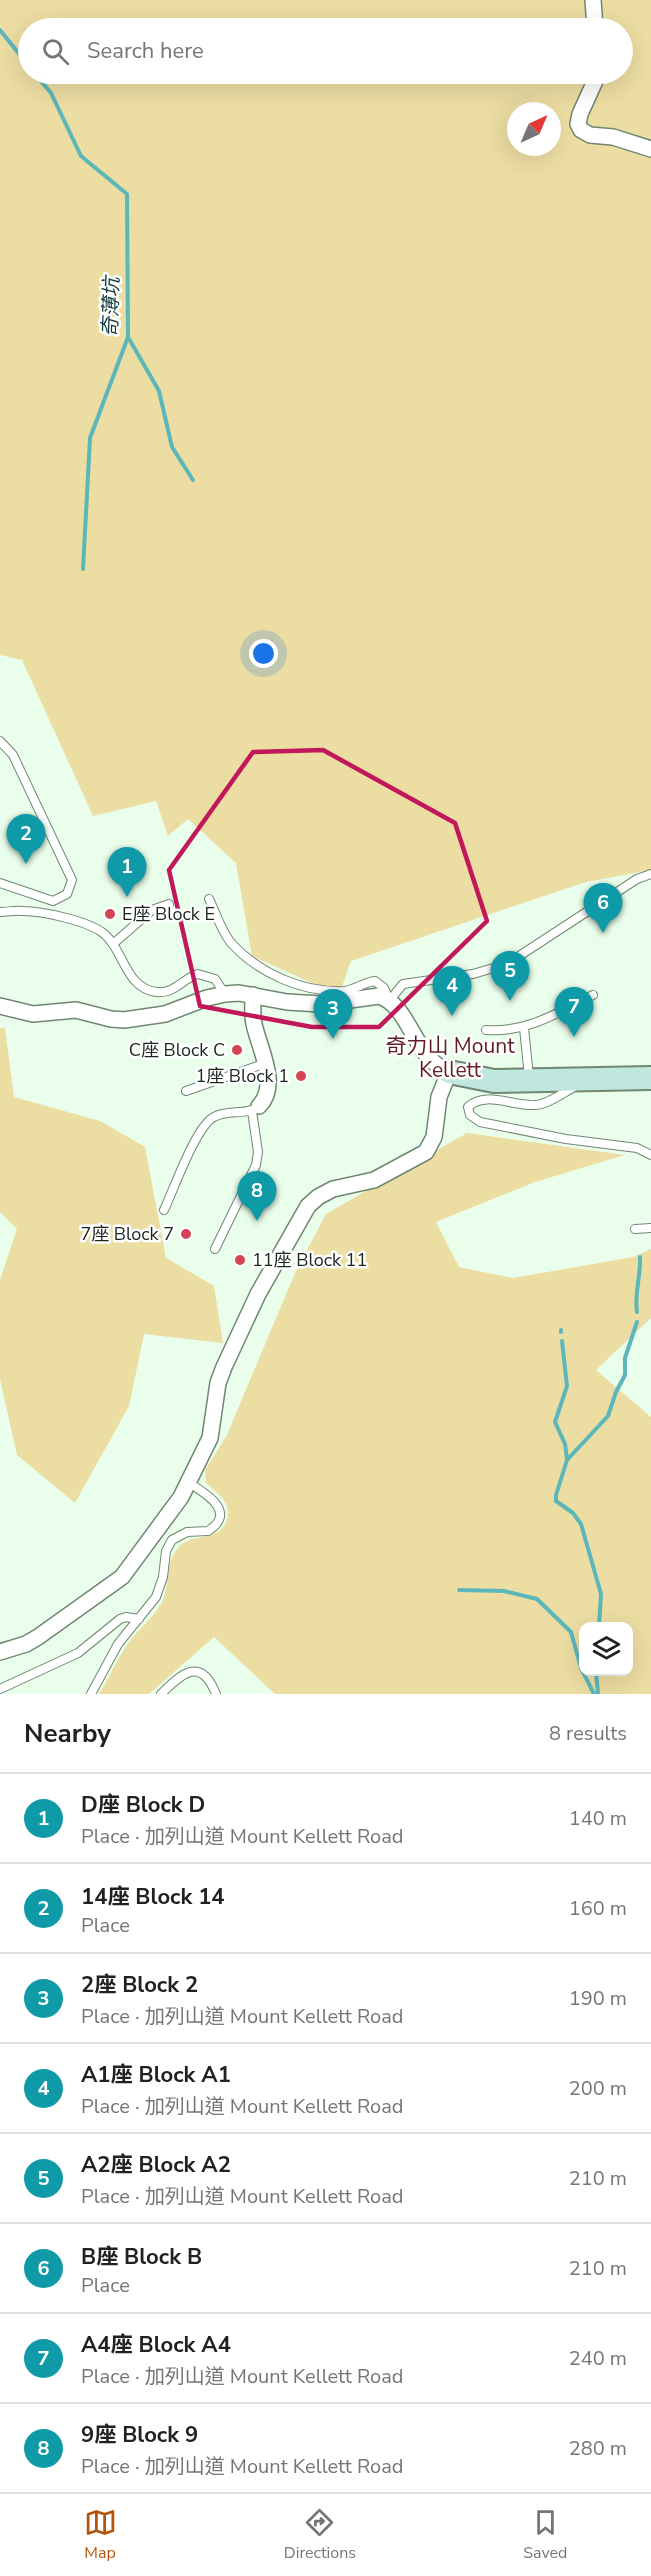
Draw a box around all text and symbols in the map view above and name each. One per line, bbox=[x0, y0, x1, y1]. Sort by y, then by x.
search box bbox=[18, 18, 633, 84]
icon: search bbox=[39, 35, 72, 68]
text: Search here bbox=[87, 36, 204, 66]
north arrow bbox=[507, 102, 561, 156]
water label: 奇薄坑 bbox=[96, 274, 126, 337]
your location bbox=[249, 639, 278, 668]
pin: 2 bbox=[6, 814, 46, 864]
pin: 1 bbox=[108, 848, 146, 897]
pin: 6 bbox=[584, 884, 622, 933]
place label: E座 Block E bbox=[122, 902, 215, 926]
marker: E座 Block E bbox=[103, 907, 117, 921]
pin: 5 bbox=[490, 952, 530, 1001]
pin: 4 bbox=[432, 966, 472, 1016]
pin: 7 bbox=[554, 988, 594, 1037]
pin: 3 bbox=[314, 990, 352, 1039]
district label: 奇力山 Mount Kellett bbox=[385, 1032, 515, 1084]
place label: C座 Block C bbox=[129, 1038, 225, 1062]
marker: C座 Block C bbox=[230, 1043, 244, 1057]
place label: 1座 Block 1 bbox=[195, 1064, 289, 1088]
marker: 1座 Block 1 bbox=[294, 1069, 308, 1083]
pin: 8 bbox=[238, 1172, 276, 1221]
place label: 7座 Block 7 bbox=[80, 1222, 174, 1246]
marker: 7座 Block 7 bbox=[179, 1227, 193, 1241]
place label: 11座 Block 11 bbox=[252, 1248, 367, 1272]
marker: 11座 Block 11 bbox=[233, 1253, 247, 1267]
map controls bbox=[579, 1622, 633, 1676]
button: layers bbox=[579, 1622, 633, 1676]
text: Nearby bbox=[24, 1716, 111, 1751]
text: 8 results bbox=[549, 1720, 627, 1747]
text: D座 Block D bbox=[81, 1790, 205, 1820]
text: 1 bbox=[38, 1805, 50, 1832]
text: 140 m bbox=[569, 1805, 627, 1832]
text: Place · 加列山道 Mount Kellett Road bbox=[81, 1823, 404, 1850]
text: 14座 Block 14 bbox=[81, 1882, 225, 1912]
text: 2 bbox=[38, 1895, 50, 1922]
text: 160 m bbox=[569, 1895, 627, 1922]
text: Place bbox=[81, 1912, 130, 1939]
text: 2座 Block 2 bbox=[81, 1970, 198, 2000]
text: 3 bbox=[38, 1985, 50, 2012]
text: 190 m bbox=[569, 1985, 627, 2012]
text: Place · 加列山道 Mount Kellett Road bbox=[81, 2003, 404, 2030]
text: A1座 Block A1 bbox=[81, 2060, 231, 2090]
text: 4 bbox=[38, 2075, 50, 2102]
text: 200 m bbox=[569, 2075, 627, 2102]
text: Place · 加列山道 Mount Kellett Road bbox=[81, 2093, 404, 2120]
text: A2座 Block A2 bbox=[81, 2150, 231, 2180]
text: 5 bbox=[38, 2165, 50, 2192]
text: 210 m bbox=[569, 2165, 627, 2192]
text: Place · 加列山道 Mount Kellett Road bbox=[81, 2183, 404, 2210]
text: B座 Block B bbox=[81, 2242, 202, 2272]
text: 6 bbox=[38, 2255, 50, 2282]
text: 210 m bbox=[569, 2255, 627, 2282]
text: Place bbox=[81, 2272, 130, 2299]
text: A4座 Block A4 bbox=[81, 2330, 231, 2360]
text: 7 bbox=[38, 2345, 50, 2372]
text: 240 m bbox=[569, 2345, 627, 2372]
text: Place · 加列山道 Mount Kellett Road bbox=[81, 2363, 404, 2390]
text: 9座 Block 9 bbox=[81, 2420, 198, 2450]
text: 8 bbox=[38, 2435, 50, 2462]
text: 280 m bbox=[569, 2435, 627, 2462]
text: Place · 加列山道 Mount Kellett Road bbox=[81, 2453, 404, 2480]
tab: Map bbox=[84, 2506, 117, 2564]
tab: Directions bbox=[284, 2506, 356, 2564]
tab: Saved bbox=[523, 2506, 567, 2564]

